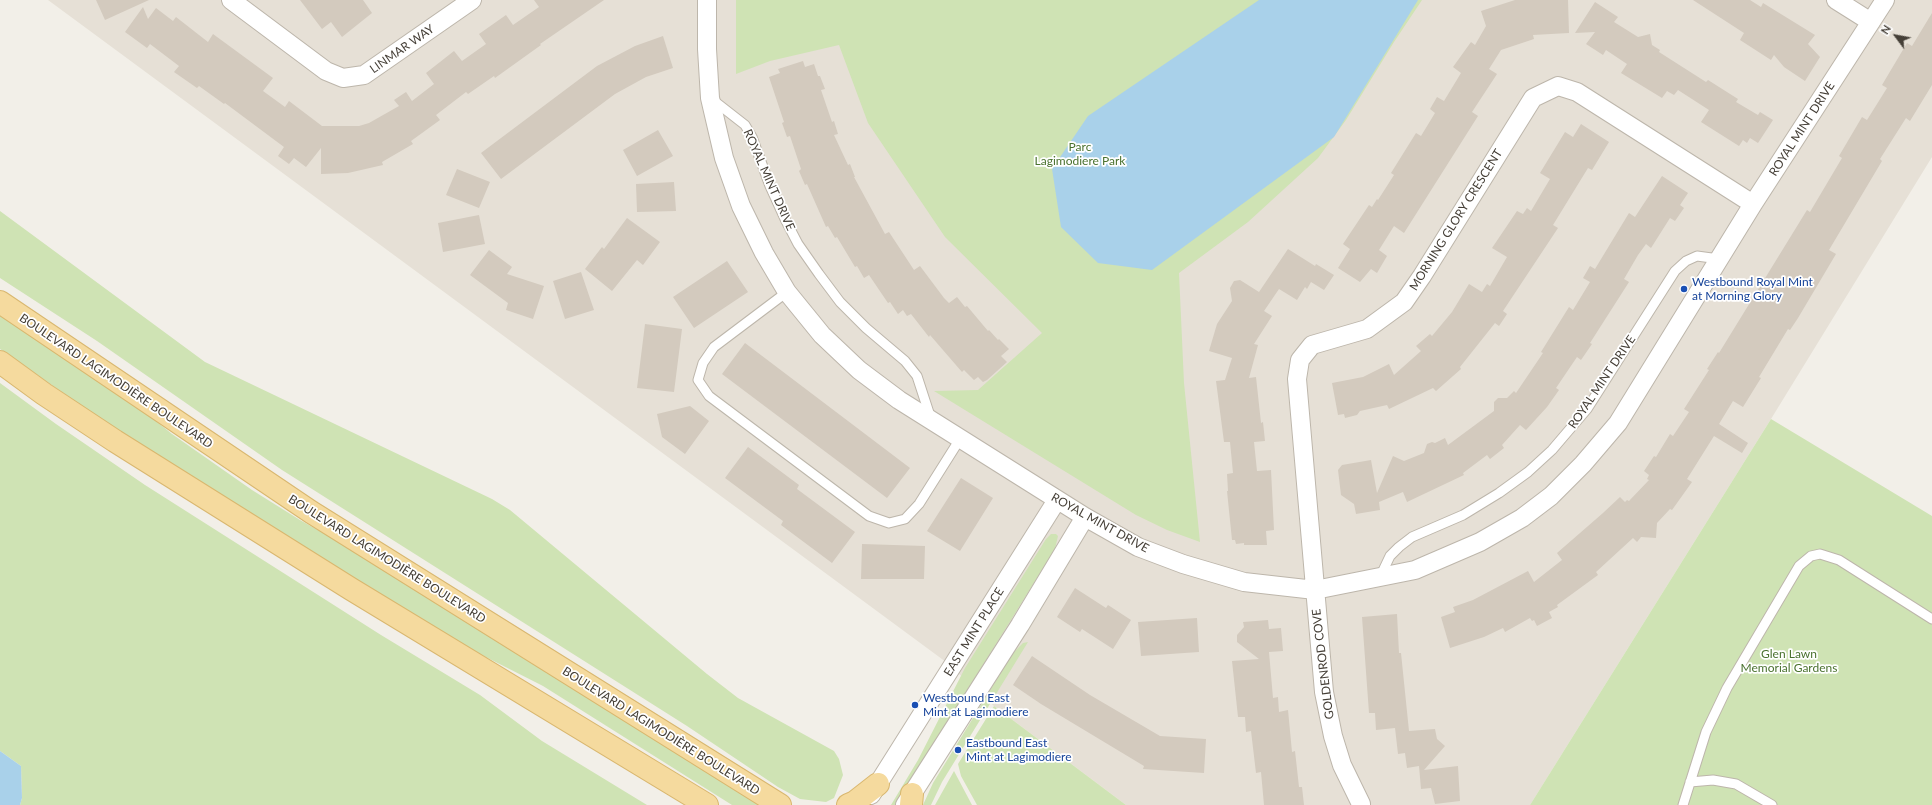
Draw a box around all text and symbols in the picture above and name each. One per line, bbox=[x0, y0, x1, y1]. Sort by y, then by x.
north arrow bbox=[1876, 16, 1916, 56]
street label: LINMAR WAY bbox=[367, 22, 437, 76]
text: N bbox=[1878, 22, 1893, 36]
street label: ROYAL MINT DRIVE bbox=[1766, 79, 1838, 179]
street label: ROYAL MINT DRIVE bbox=[740, 127, 798, 233]
park label: Parc Lagimodiere Park bbox=[1035, 140, 1125, 168]
street label: MORNING GLORY CRESCENT bbox=[1406, 147, 1506, 293]
place label: Westbound Royal Mint at Morning Glory bbox=[1692, 275, 1813, 303]
marker: Westbound Royal Mint at Morning Glory bbox=[1679, 284, 1689, 294]
street label: BOULEVARD LAGIMODIÈRE BOULEVARD bbox=[17, 311, 215, 451]
street label: ROYAL MINT DRIVE bbox=[1565, 333, 1639, 431]
street label: ROYAL MINT DRIVE bbox=[1049, 490, 1151, 556]
street label: BOULEVARD LAGIMODIÈRE BOULEVARD bbox=[286, 492, 488, 626]
street label: EAST MINT PLACE bbox=[941, 585, 1007, 679]
street label: GOLDENROD COVE bbox=[1309, 608, 1337, 720]
park label: Glen Lawn Memorial Gardens bbox=[1741, 647, 1837, 675]
street label: BOULEVARD LAGIMODIÈRE BOULEVARD bbox=[560, 664, 762, 798]
place label: Westbound East Mint at Lagimodiere bbox=[923, 691, 1028, 719]
marker: Westbound East Mint at Lagimodiere bbox=[910, 700, 920, 710]
place label: Eastbound East Mint at Lagimodiere bbox=[966, 736, 1071, 764]
marker: Eastbound East Mint at Lagimodiere bbox=[953, 745, 963, 755]

